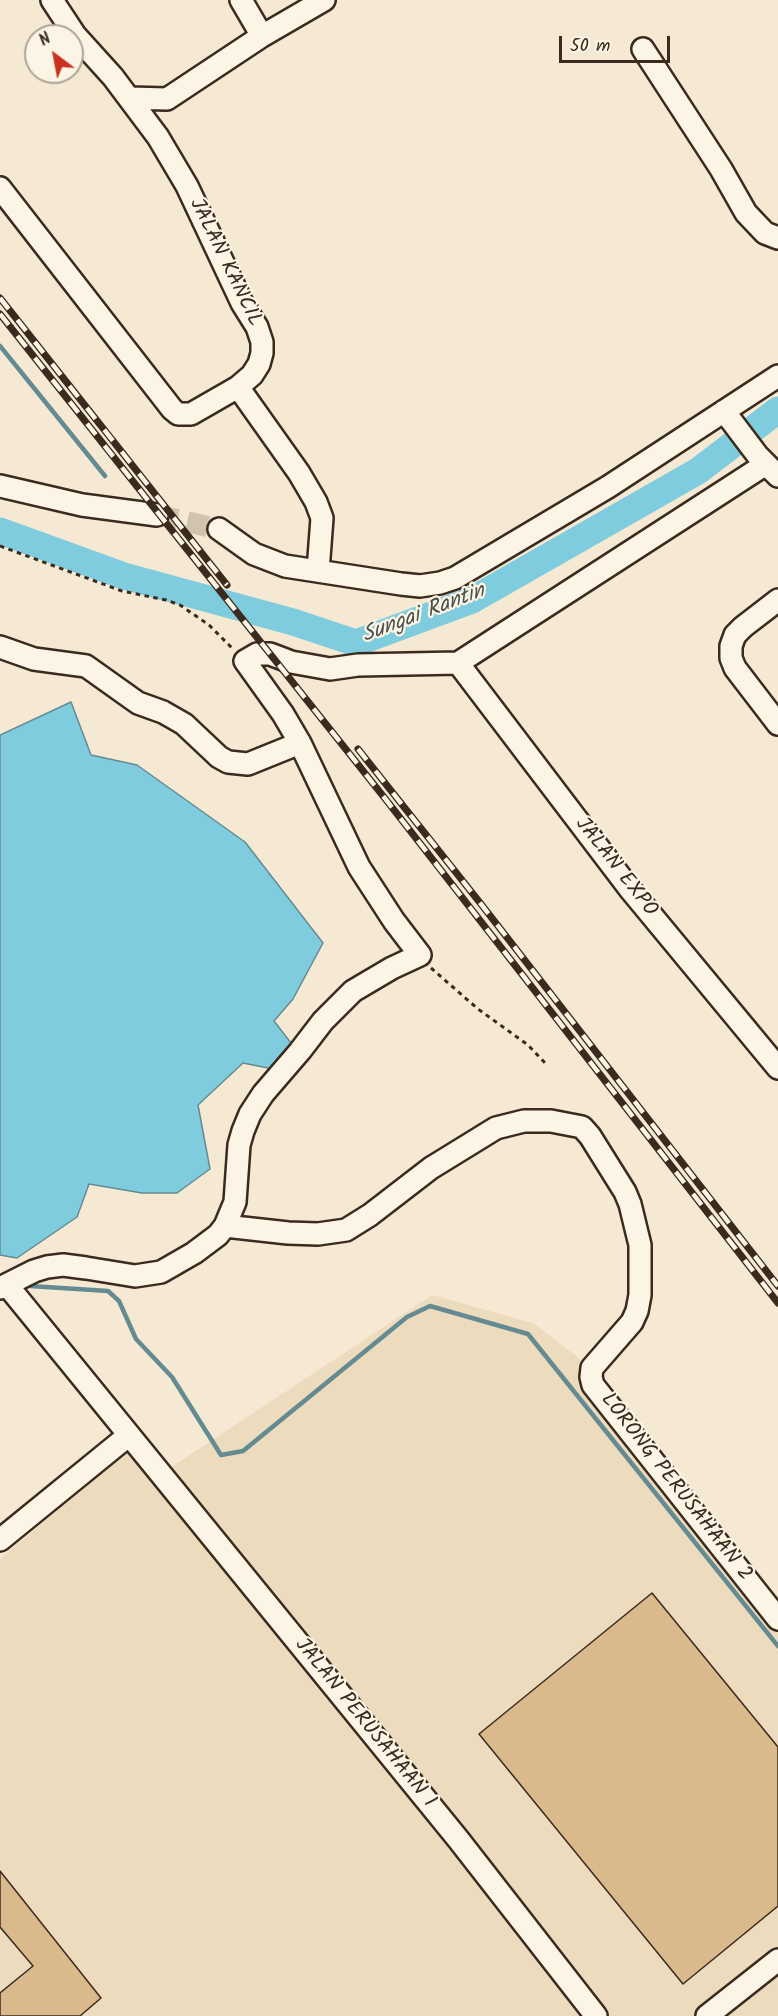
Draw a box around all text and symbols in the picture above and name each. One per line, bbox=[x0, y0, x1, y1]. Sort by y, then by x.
north arrow bbox=[24, 24, 84, 84]
scale bar bbox=[562, 24, 673, 62]
text: N bbox=[34, 27, 56, 53]
text: 50 m bbox=[570, 32, 610, 61]
street label: JALAN KANCIL bbox=[182, 195, 266, 331]
water label: Sungai Rantin bbox=[359, 580, 489, 650]
street label: JALAN EXPO bbox=[568, 813, 662, 923]
street label: LORONG PERUSAHAAN 2 bbox=[594, 1389, 756, 1587]
street label: JALAN PERUSAHAAN 1 bbox=[288, 1634, 440, 1814]

